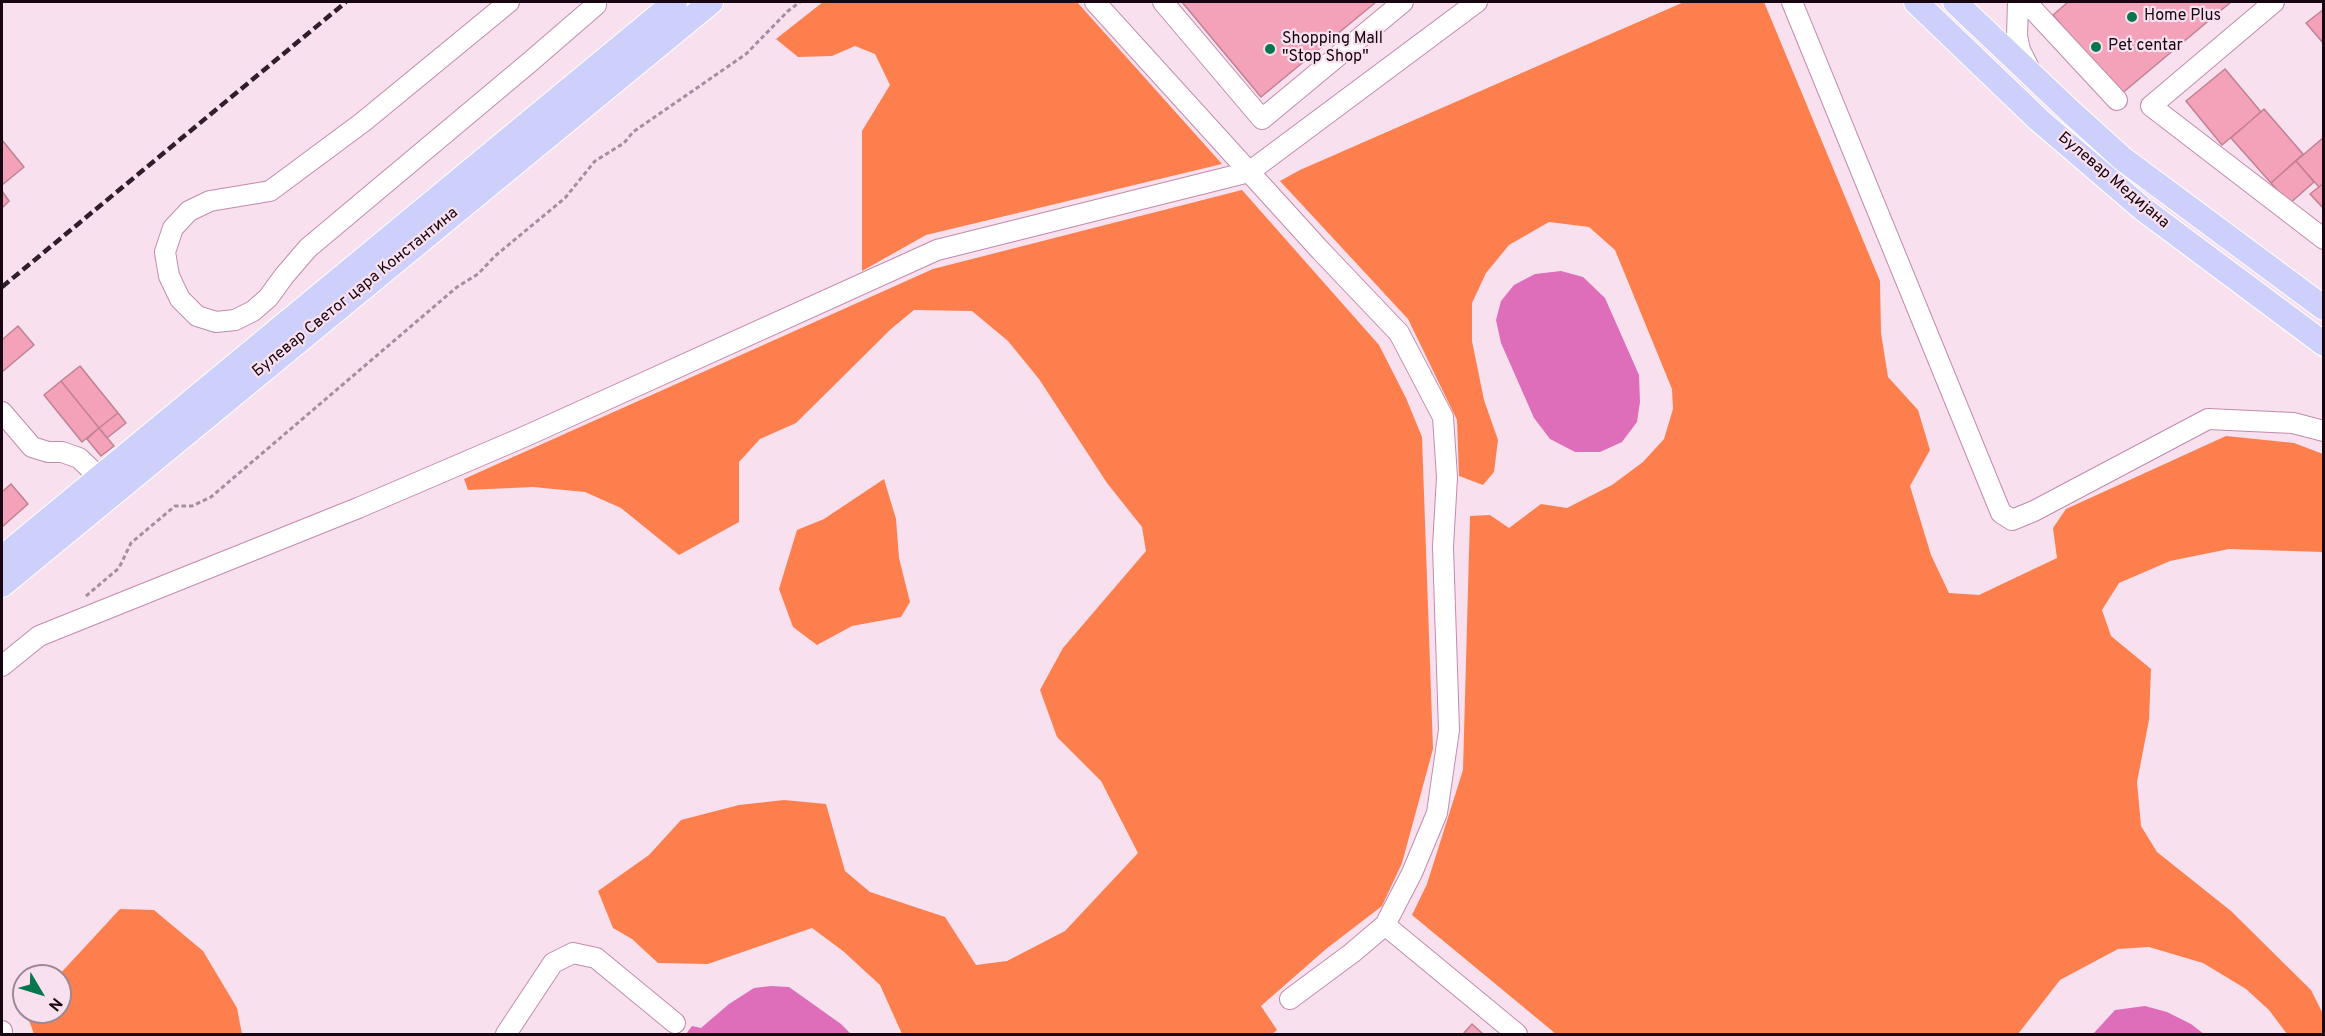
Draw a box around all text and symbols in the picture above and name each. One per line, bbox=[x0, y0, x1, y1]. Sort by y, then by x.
place label: Home Plus bbox=[2144, 7, 2221, 27]
marker: Home Plus bbox=[2125, 10, 2139, 24]
place label: Shopping Mall "Stop Shop" bbox=[1282, 30, 1383, 68]
place label: Pet centar bbox=[2108, 37, 2183, 57]
marker: Pet centar bbox=[2089, 40, 2103, 54]
marker: Shopping Mall "Stop Shop" bbox=[1263, 42, 1277, 56]
street label: Булевар Медијана bbox=[2053, 129, 2173, 233]
street label: Булевар Светог цара Константина bbox=[249, 204, 463, 382]
north arrow bbox=[12, 964, 72, 1024]
text: N bbox=[43, 993, 66, 1015]

